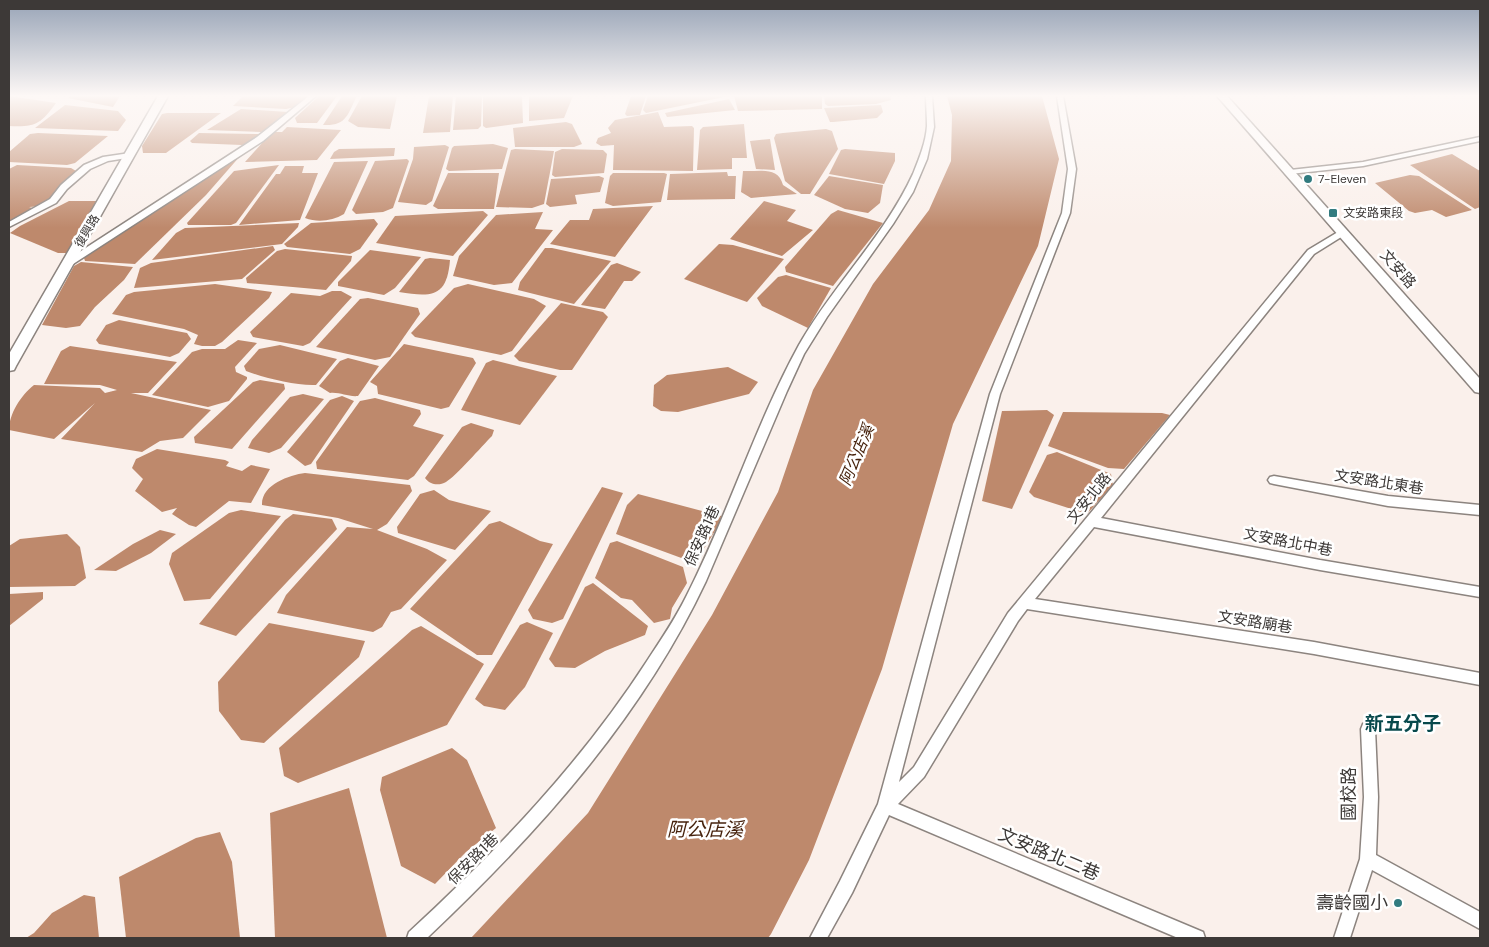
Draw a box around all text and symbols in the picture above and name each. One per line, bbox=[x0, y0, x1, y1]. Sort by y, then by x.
place label: 7-Eleven bbox=[1318, 171, 1366, 187]
marker: 7-Eleven bbox=[1302, 173, 1314, 185]
place label: 文安路東段 bbox=[1343, 205, 1403, 221]
marker: 文安路東段 bbox=[1327, 207, 1339, 219]
street label: 復興路 bbox=[71, 211, 103, 251]
street label: 文安路 bbox=[1376, 245, 1420, 293]
water label: 阿公店溪 bbox=[834, 420, 879, 489]
street label: 文安路北東巷 bbox=[1333, 465, 1425, 499]
street label: 文安北路 bbox=[1062, 468, 1116, 528]
street label: 保安路1巷 bbox=[680, 502, 724, 570]
street label: 文安路北中巷 bbox=[1242, 524, 1334, 560]
street label: 文安路廟巷 bbox=[1216, 606, 1294, 638]
district label: 新五分子 bbox=[1365, 711, 1441, 736]
street label: 國校路 bbox=[1337, 767, 1361, 821]
water label: 阿公店溪 bbox=[667, 817, 746, 842]
street label: 文安路北二巷 bbox=[995, 822, 1103, 886]
street label: 保安路1巷 bbox=[443, 829, 503, 889]
place label: 壽齡國小 bbox=[1316, 891, 1388, 915]
marker: 壽齡國小 bbox=[1392, 897, 1404, 909]

